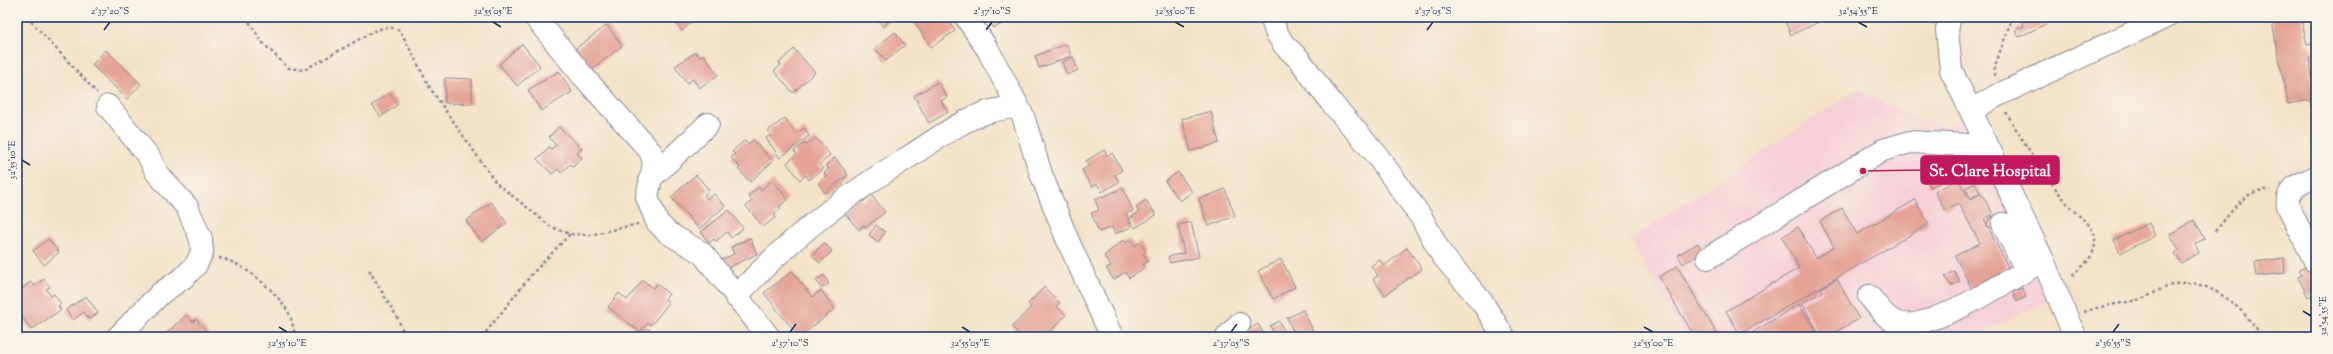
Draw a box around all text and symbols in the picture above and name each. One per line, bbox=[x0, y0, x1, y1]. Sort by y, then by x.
text: 2°37'20"S bbox=[91, 4, 129, 19]
text: 32°55'05"E bbox=[473, 4, 513, 19]
text: 2°37'10"S bbox=[973, 4, 1011, 19]
text: 32°55'00"E bbox=[1155, 4, 1195, 19]
text: 2°37'05"S bbox=[1414, 4, 1452, 19]
text: 32°54'55"E bbox=[1838, 4, 1878, 19]
text: 32°55'10"E bbox=[5, 140, 20, 180]
callout: St. Clare Hospital bbox=[1921, 156, 2059, 184]
text: St. Clare Hospital bbox=[1929, 161, 2052, 184]
text: 32°54'55"E bbox=[2316, 296, 2331, 336]
text: 32°55'10"E bbox=[267, 336, 307, 351]
text: 2°37'10"S bbox=[771, 336, 809, 351]
text: 32°55'05"E bbox=[950, 336, 990, 351]
text: 2°37'05"S bbox=[1212, 336, 1250, 351]
text: 32°55'00"E bbox=[1633, 336, 1673, 351]
text: 2°36'55"S bbox=[2095, 336, 2131, 351]

